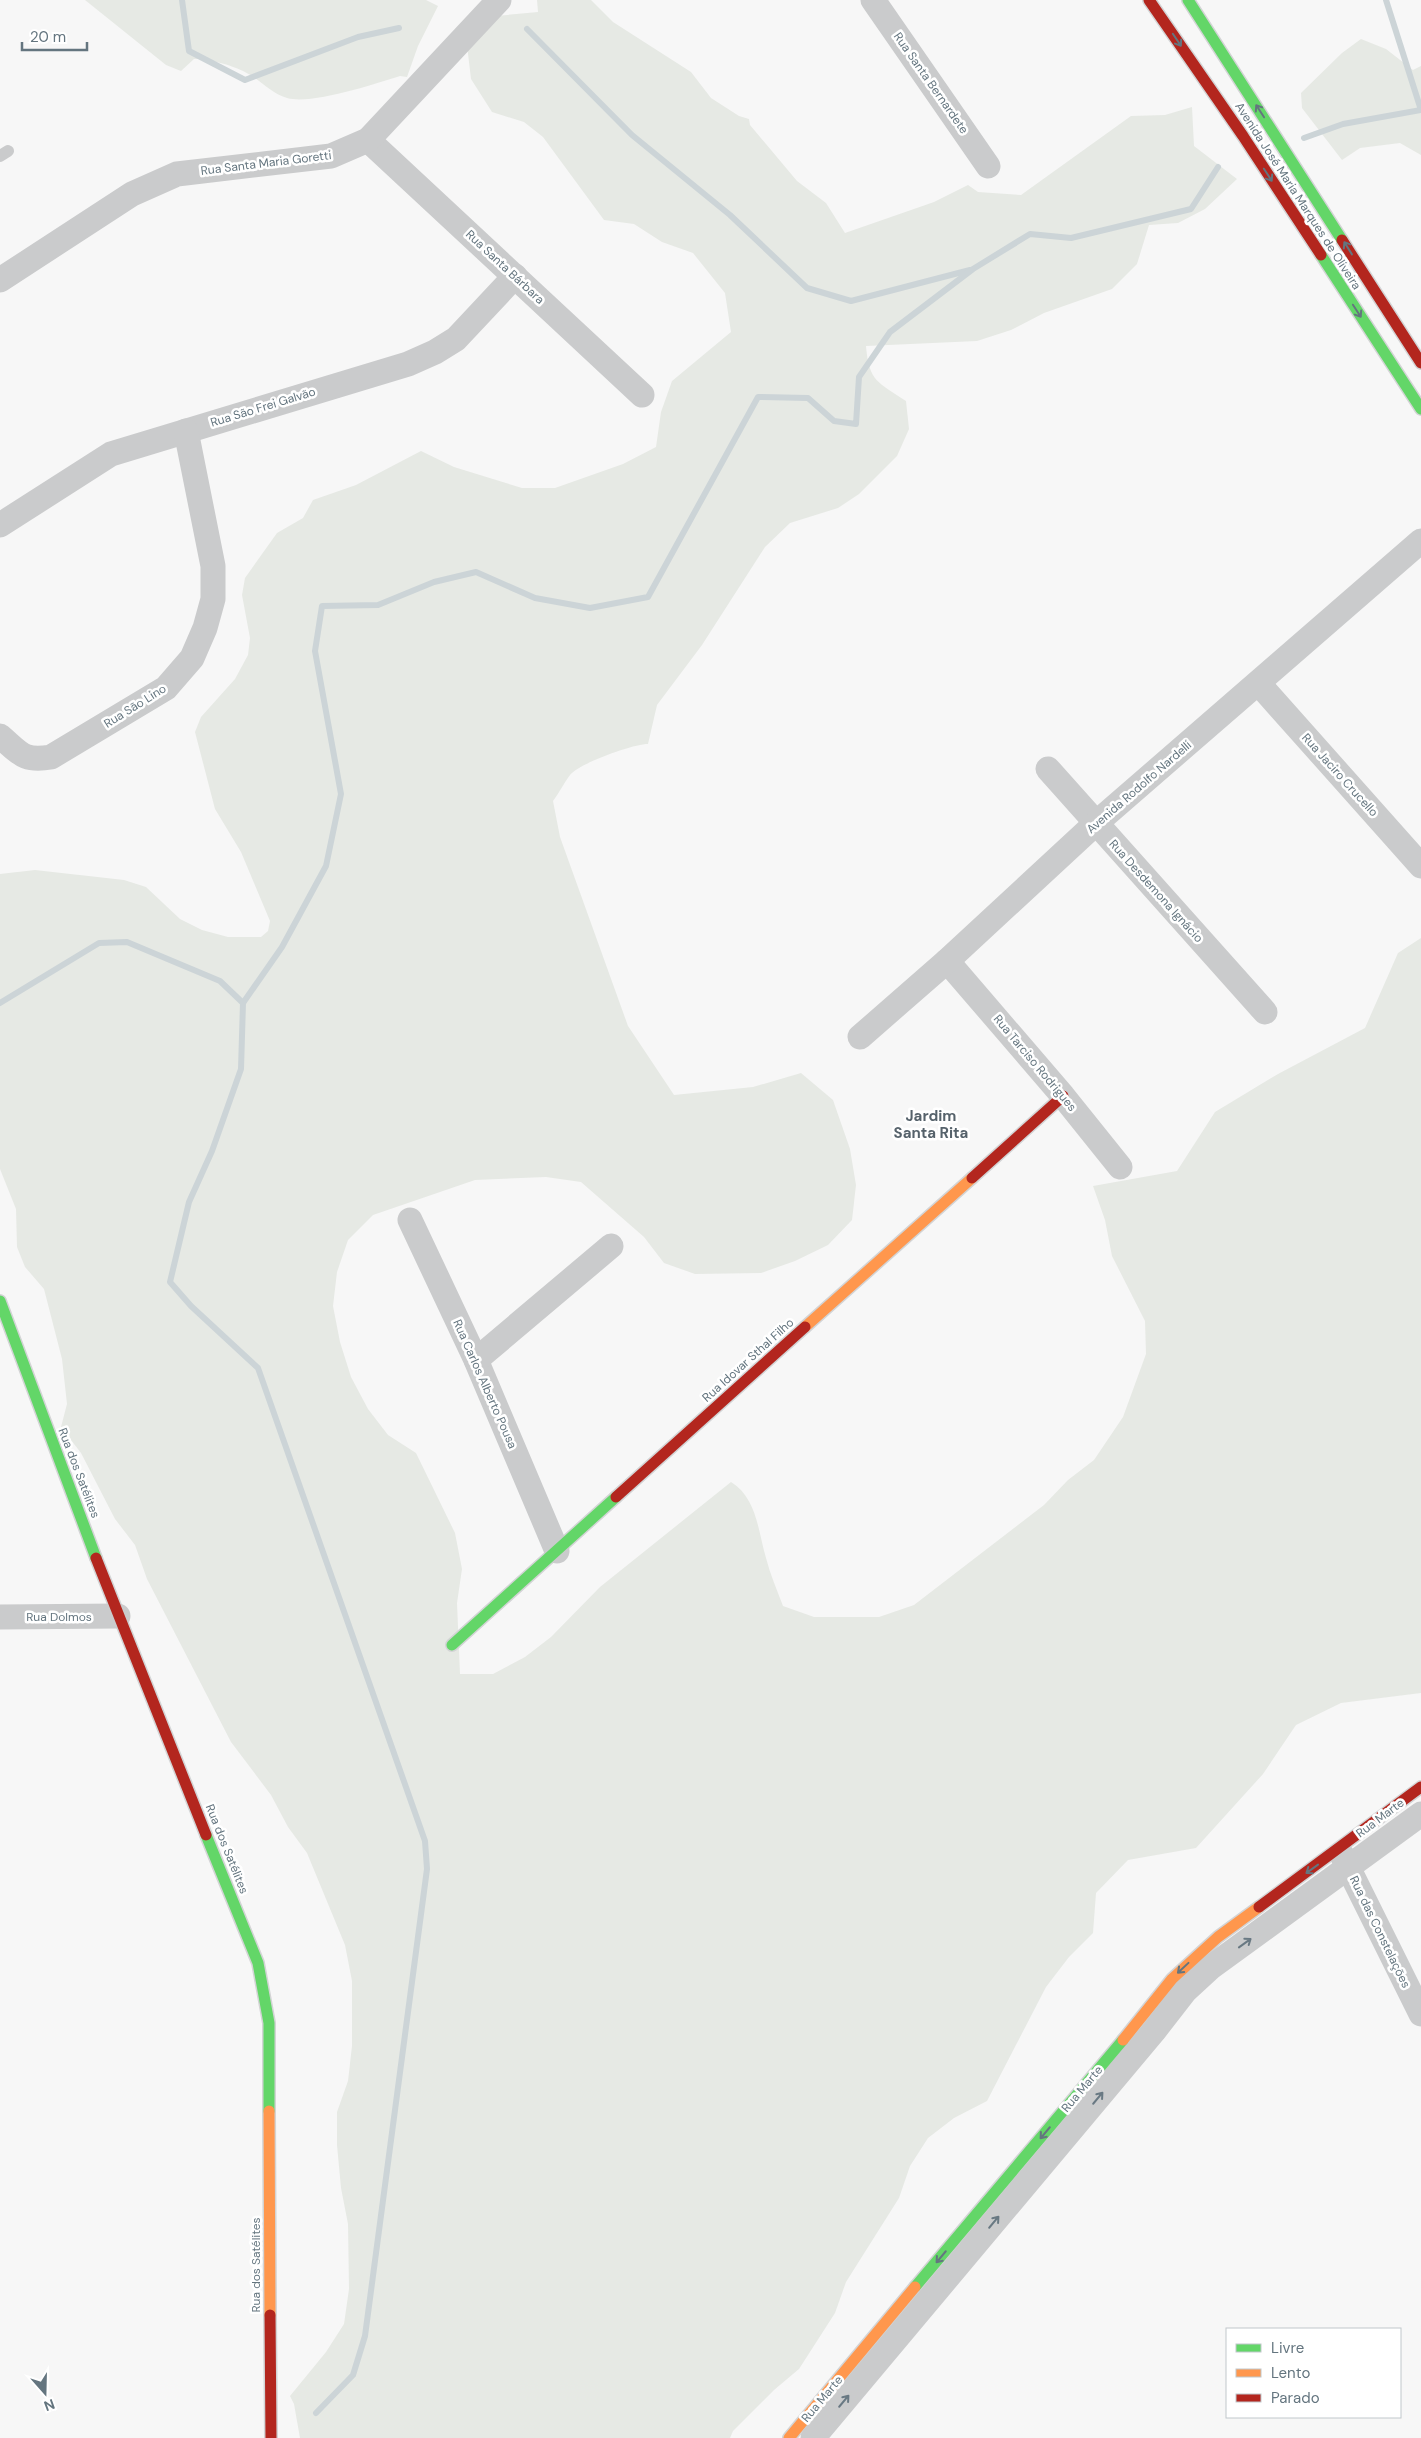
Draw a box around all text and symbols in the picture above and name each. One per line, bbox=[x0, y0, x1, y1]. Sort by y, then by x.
scale bar bbox=[22, 20, 88, 52]
text: 20 m bbox=[30, 27, 66, 47]
street label: Rua Santa Bernardete bbox=[890, 29, 972, 137]
one-way arrow bbox=[1172, 33, 1182, 47]
street label: Avenida José Maria Marques de Oliveira bbox=[1231, 99, 1365, 293]
one-way arrow bbox=[1255, 104, 1265, 118]
street label: Rua Santa Maria Goretti bbox=[200, 147, 332, 179]
one-way arrow bbox=[1263, 167, 1273, 181]
street label: Rua Santa Bárbara bbox=[462, 226, 548, 308]
one-way arrow bbox=[1343, 241, 1353, 255]
one-way arrow bbox=[1352, 303, 1362, 317]
street label: Rua São Frei Galvão bbox=[209, 383, 317, 431]
street label: Rua São Lino bbox=[101, 680, 169, 732]
street label: Rua Jaciro Crucello bbox=[1298, 730, 1382, 820]
street label: Avenida Rodolfo Nardelli bbox=[1083, 737, 1195, 837]
street label: Rua Desdemona Ignácio bbox=[1105, 836, 1207, 946]
street label: Rua Tarciso Rodrigues bbox=[990, 1011, 1080, 1115]
district label: Jardim Santa Rita bbox=[894, 1106, 968, 1143]
street label: Rua Idovar Sthal Filho bbox=[699, 1315, 797, 1405]
street label: Rua Carlos Alberto Pousa bbox=[449, 1317, 521, 1451]
street label: Rua dos Satélites bbox=[54, 1426, 104, 1520]
street label: Rua Dolmos bbox=[26, 1609, 92, 1625]
street label: Rua Marte bbox=[1353, 1795, 1407, 1841]
street label: Rua dos Satélites bbox=[202, 1802, 252, 1896]
one-way arrow bbox=[1305, 1864, 1319, 1874]
street label: Rua das Constelações bbox=[1346, 1873, 1414, 1991]
one-way arrow bbox=[1238, 1938, 1252, 1948]
one-way arrow bbox=[1177, 1962, 1190, 1974]
street label: Rua Marte bbox=[1058, 2062, 1106, 2116]
one-way arrow bbox=[1092, 2092, 1103, 2105]
one-way arrow bbox=[1040, 2126, 1051, 2139]
one-way arrow bbox=[988, 2216, 999, 2229]
street label: Rua dos Satélites bbox=[248, 2217, 264, 2313]
one-way arrow bbox=[935, 2251, 947, 2264]
legend bbox=[1226, 2328, 1401, 2418]
text: Livre bbox=[1271, 2338, 1304, 2358]
text: Lento bbox=[1271, 2363, 1310, 2383]
north arrow bbox=[20, 2368, 70, 2418]
street label: Rua Marte bbox=[798, 2372, 846, 2426]
text: Parado bbox=[1271, 2388, 1320, 2408]
one-way arrow bbox=[839, 2394, 850, 2407]
text: N bbox=[42, 2395, 57, 2415]

